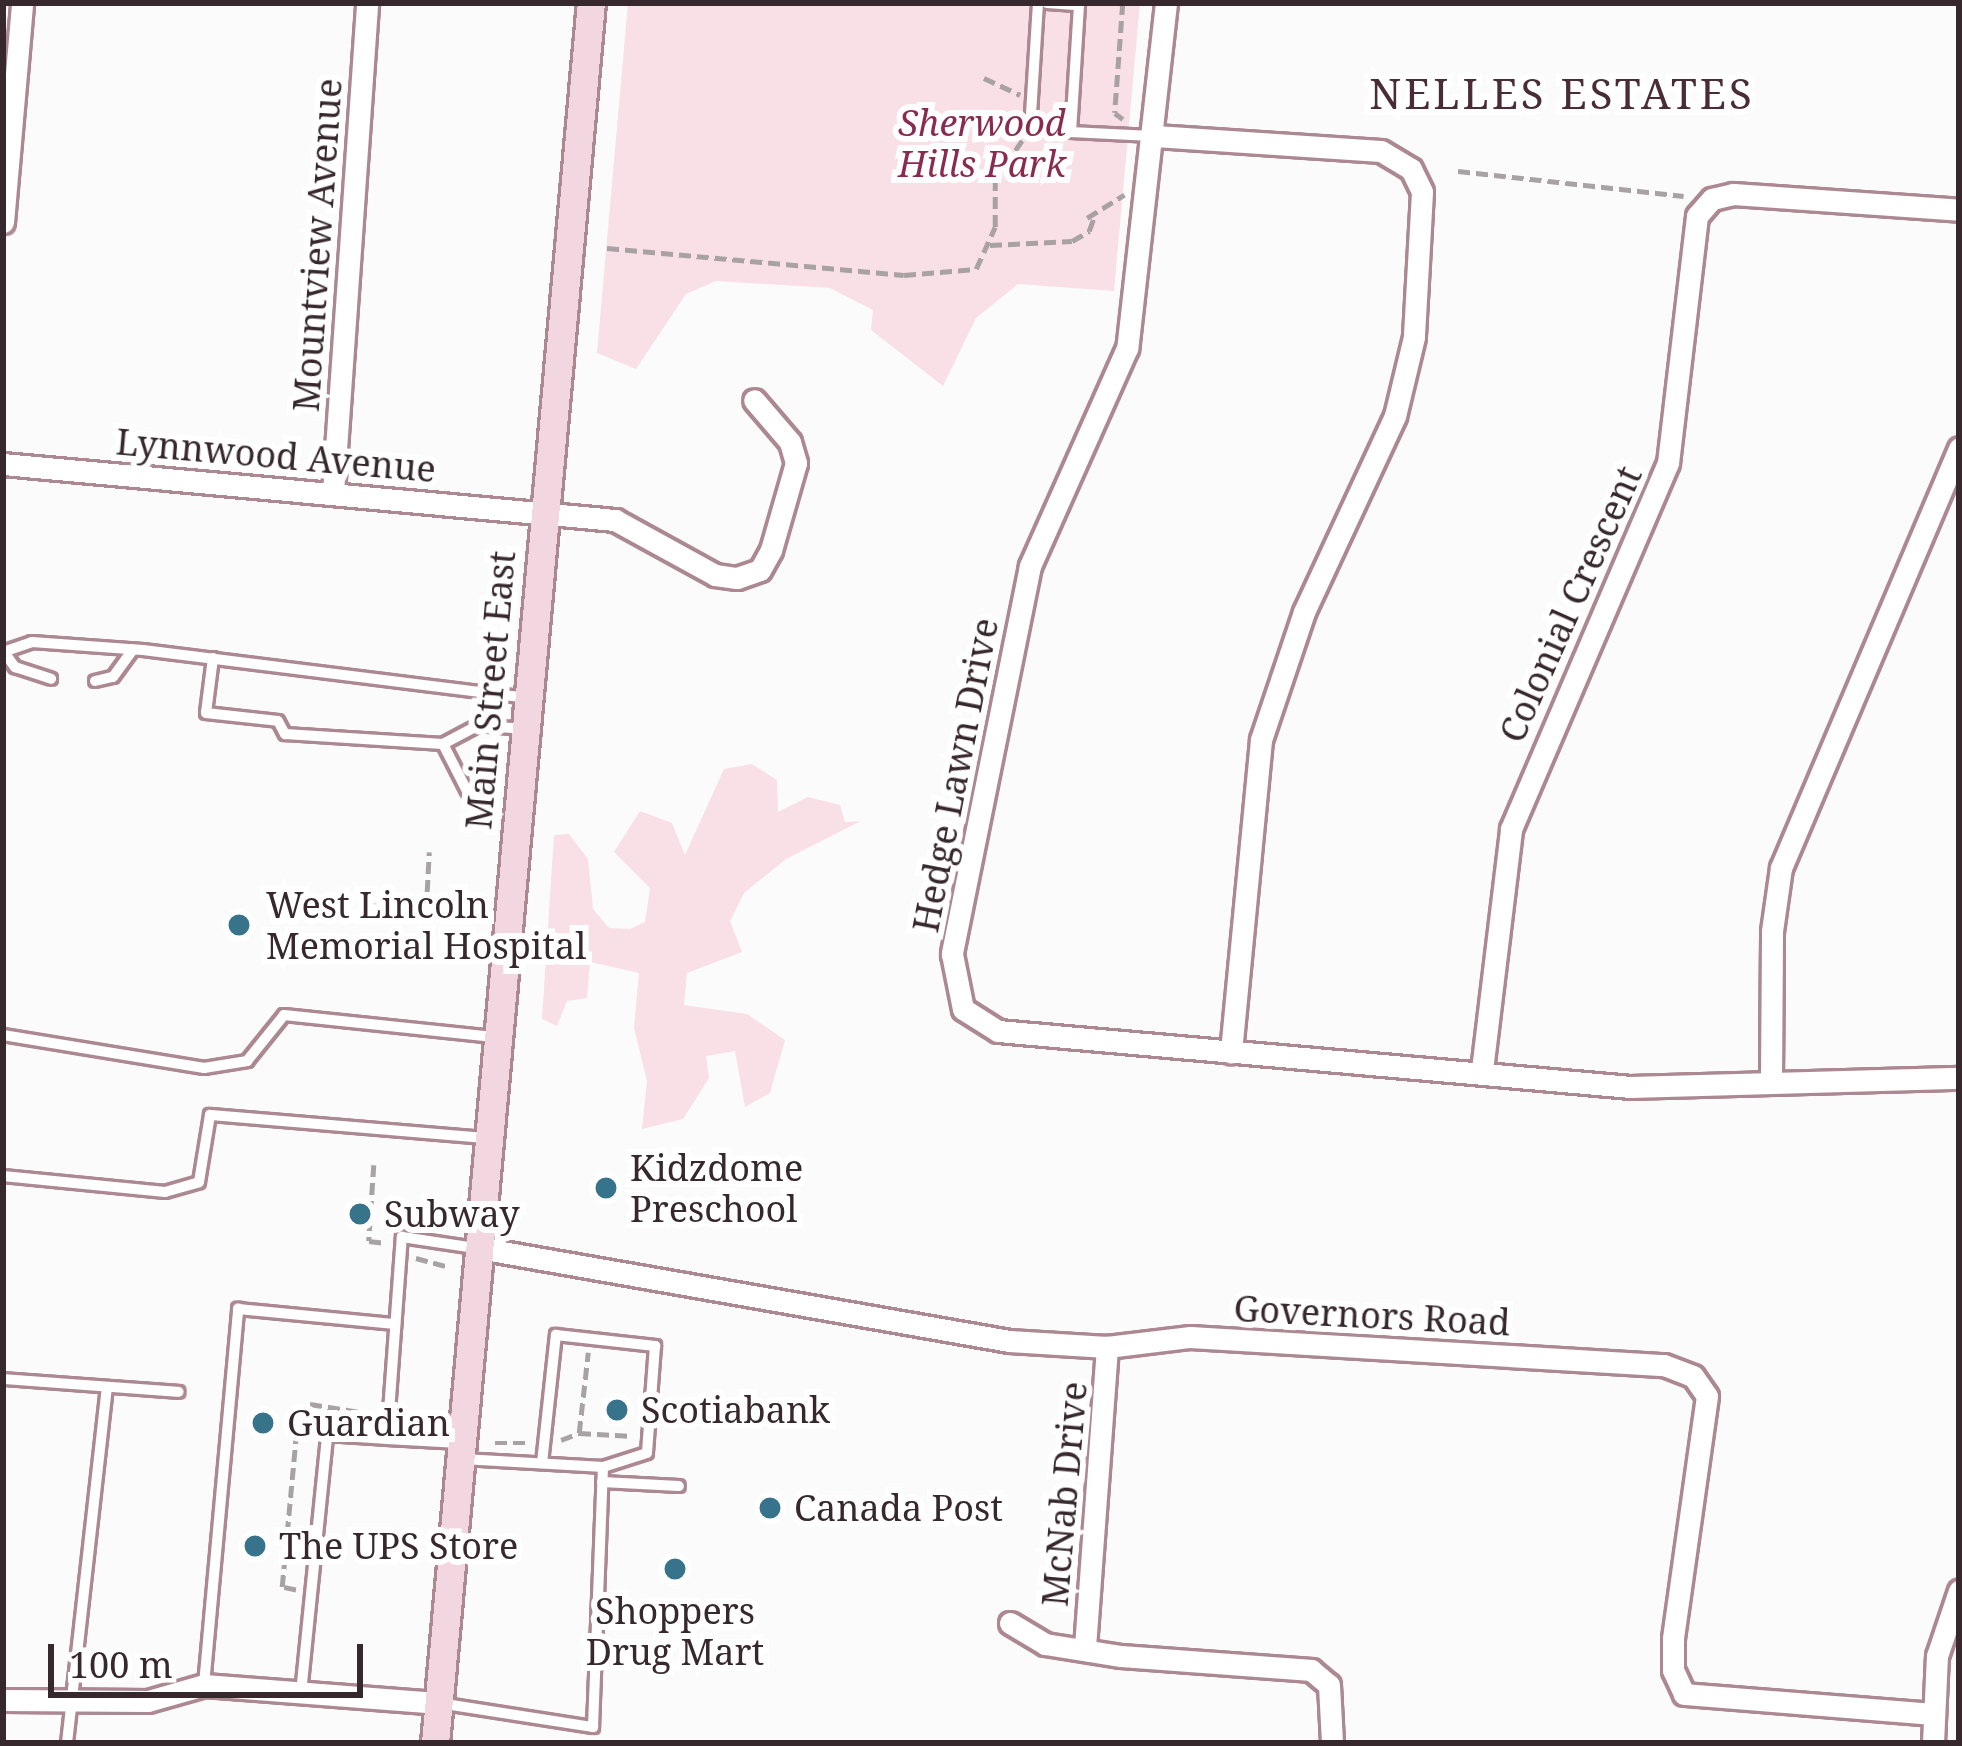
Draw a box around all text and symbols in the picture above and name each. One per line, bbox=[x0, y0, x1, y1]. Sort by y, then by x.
district label: NELLES ESTATES bbox=[1369, 68, 1755, 118]
street label: Mountview Avenue bbox=[284, 77, 350, 413]
park label: Sherwood Hills Park bbox=[898, 100, 1066, 185]
street label: Lynnwood Avenue bbox=[114, 420, 438, 490]
street label: Colonial Crescent bbox=[1490, 459, 1650, 749]
street label: Main Street East bbox=[456, 549, 524, 831]
street label: Hedge Lawn Drive bbox=[903, 614, 1007, 936]
place label: West Lincoln Memorial Hospital bbox=[266, 882, 586, 967]
marker: West Lincoln Memorial Hospital bbox=[223, 909, 255, 941]
place label: Kidzdome Preschool bbox=[630, 1145, 803, 1230]
marker: Kidzdome Preschool bbox=[593, 1175, 619, 1201]
place label: Subway bbox=[384, 1192, 519, 1236]
marker: Subway bbox=[347, 1201, 373, 1227]
street label: Governors Road bbox=[1233, 1286, 1511, 1344]
street label: McNab Drive bbox=[1033, 1380, 1095, 1608]
place label: Scotiabank bbox=[641, 1388, 830, 1432]
marker: Scotiabank bbox=[604, 1397, 630, 1423]
place label: Guardian bbox=[287, 1401, 450, 1445]
marker: Guardian bbox=[250, 1410, 276, 1436]
place label: Canada Post bbox=[794, 1486, 1003, 1530]
marker: Canada Post bbox=[757, 1495, 783, 1521]
place label: The UPS Store bbox=[279, 1524, 518, 1568]
marker: The UPS Store bbox=[242, 1533, 268, 1559]
marker: Shoppers Drug Mart bbox=[662, 1556, 688, 1582]
place label: Shoppers Drug Mart bbox=[586, 1588, 764, 1673]
scale bar bbox=[54, 1620, 369, 1694]
text: 100 m bbox=[69, 1640, 173, 1689]

